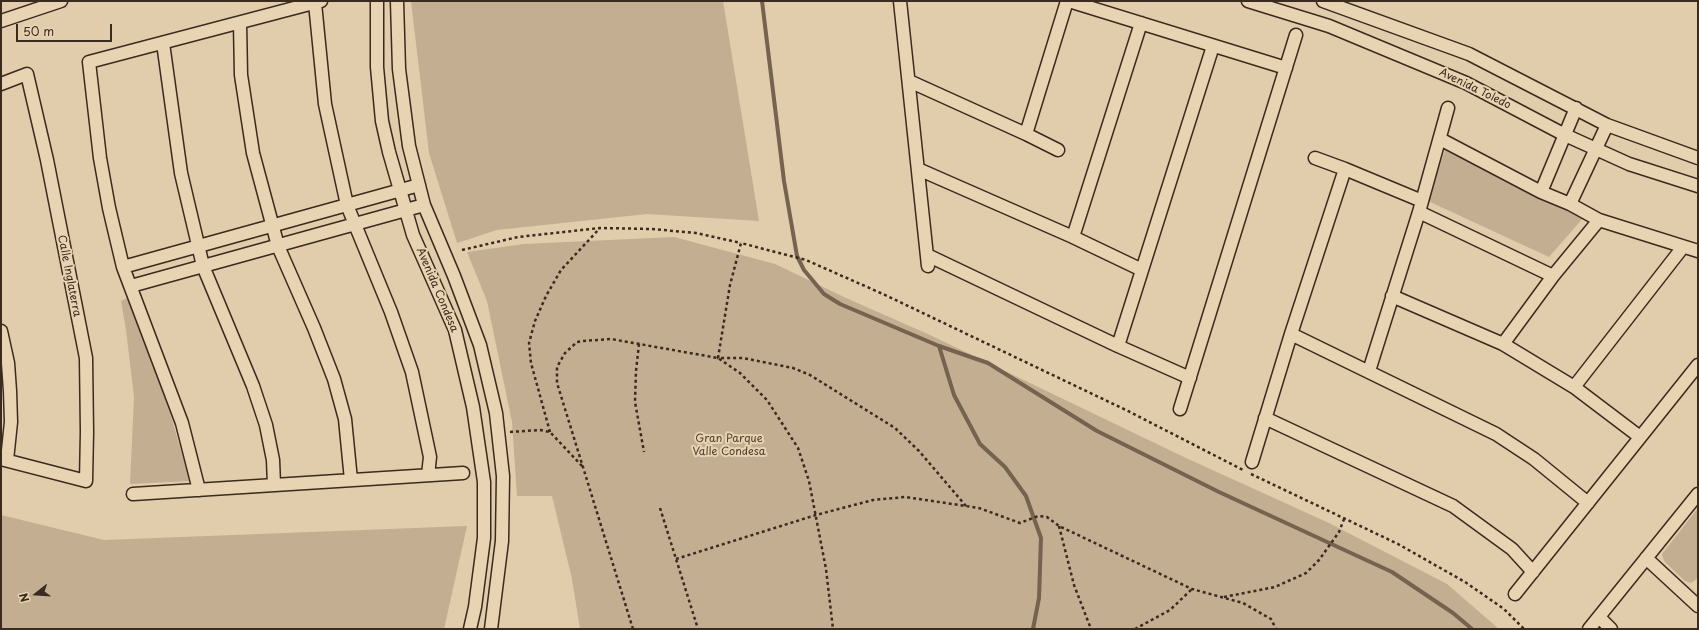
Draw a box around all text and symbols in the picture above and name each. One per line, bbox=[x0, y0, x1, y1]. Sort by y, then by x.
scale bar bbox=[18, 16, 114, 42]
text: 50 m bbox=[23, 22, 54, 40]
street label: Avenida Toledo bbox=[1437, 66, 1513, 112]
street label: Calle Inglaterra bbox=[55, 234, 83, 318]
street label: Avenida Condesa bbox=[413, 246, 461, 334]
park label: Gran Parque Valle Condesa bbox=[692, 432, 766, 458]
north arrow bbox=[16, 574, 56, 614]
text: N bbox=[15, 591, 33, 604]

